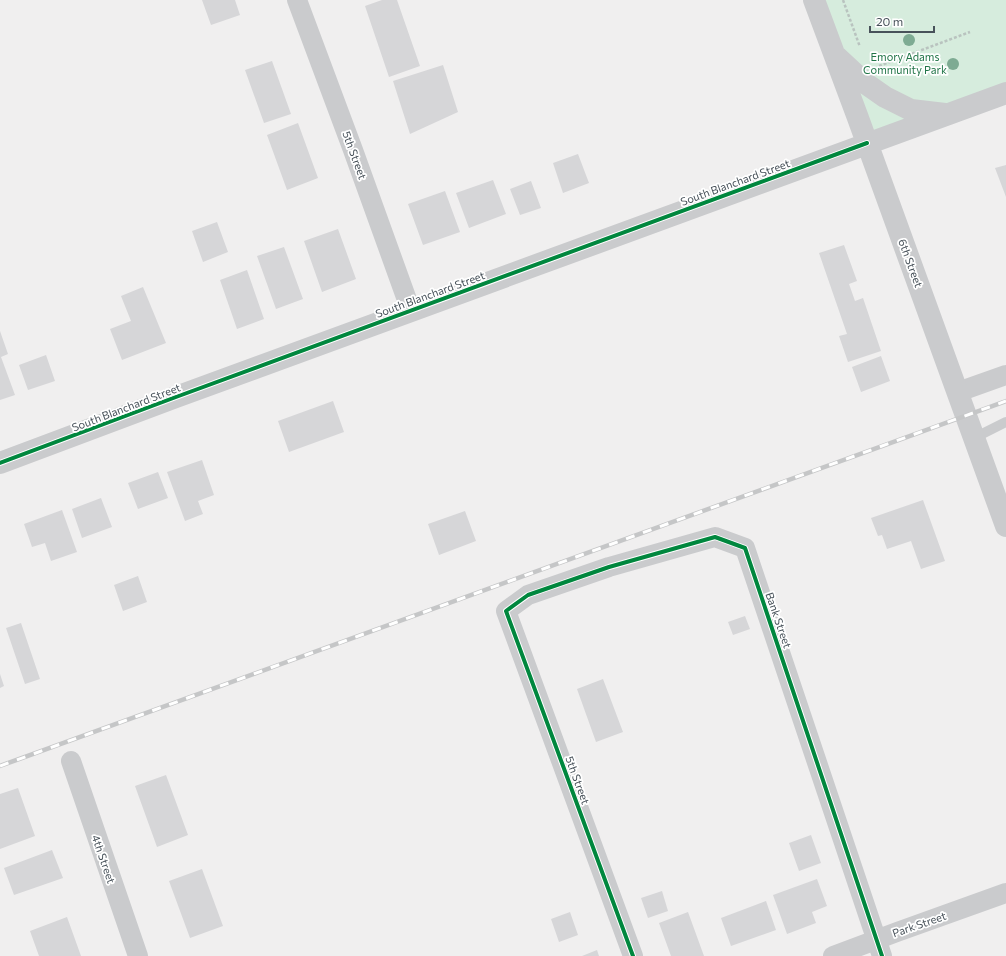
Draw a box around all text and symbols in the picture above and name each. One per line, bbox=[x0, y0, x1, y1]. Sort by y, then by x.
scale bar bbox=[870, 8, 934, 34]
text: 20 m bbox=[876, 14, 903, 28]
park label: Emory Adams Community Park bbox=[863, 50, 947, 76]
street label: 5th Street bbox=[340, 129, 370, 181]
street label: South Blanchard Street bbox=[679, 156, 792, 208]
street label: 6th Street bbox=[896, 237, 926, 289]
street label: South Blanchard Street bbox=[374, 268, 487, 320]
street label: South Blanchard Street bbox=[70, 380, 183, 434]
street label: Bank Street bbox=[763, 590, 795, 650]
street label: 5th Street bbox=[563, 754, 593, 806]
street label: 4th Street bbox=[90, 833, 119, 886]
street label: Park Street bbox=[890, 909, 948, 939]

